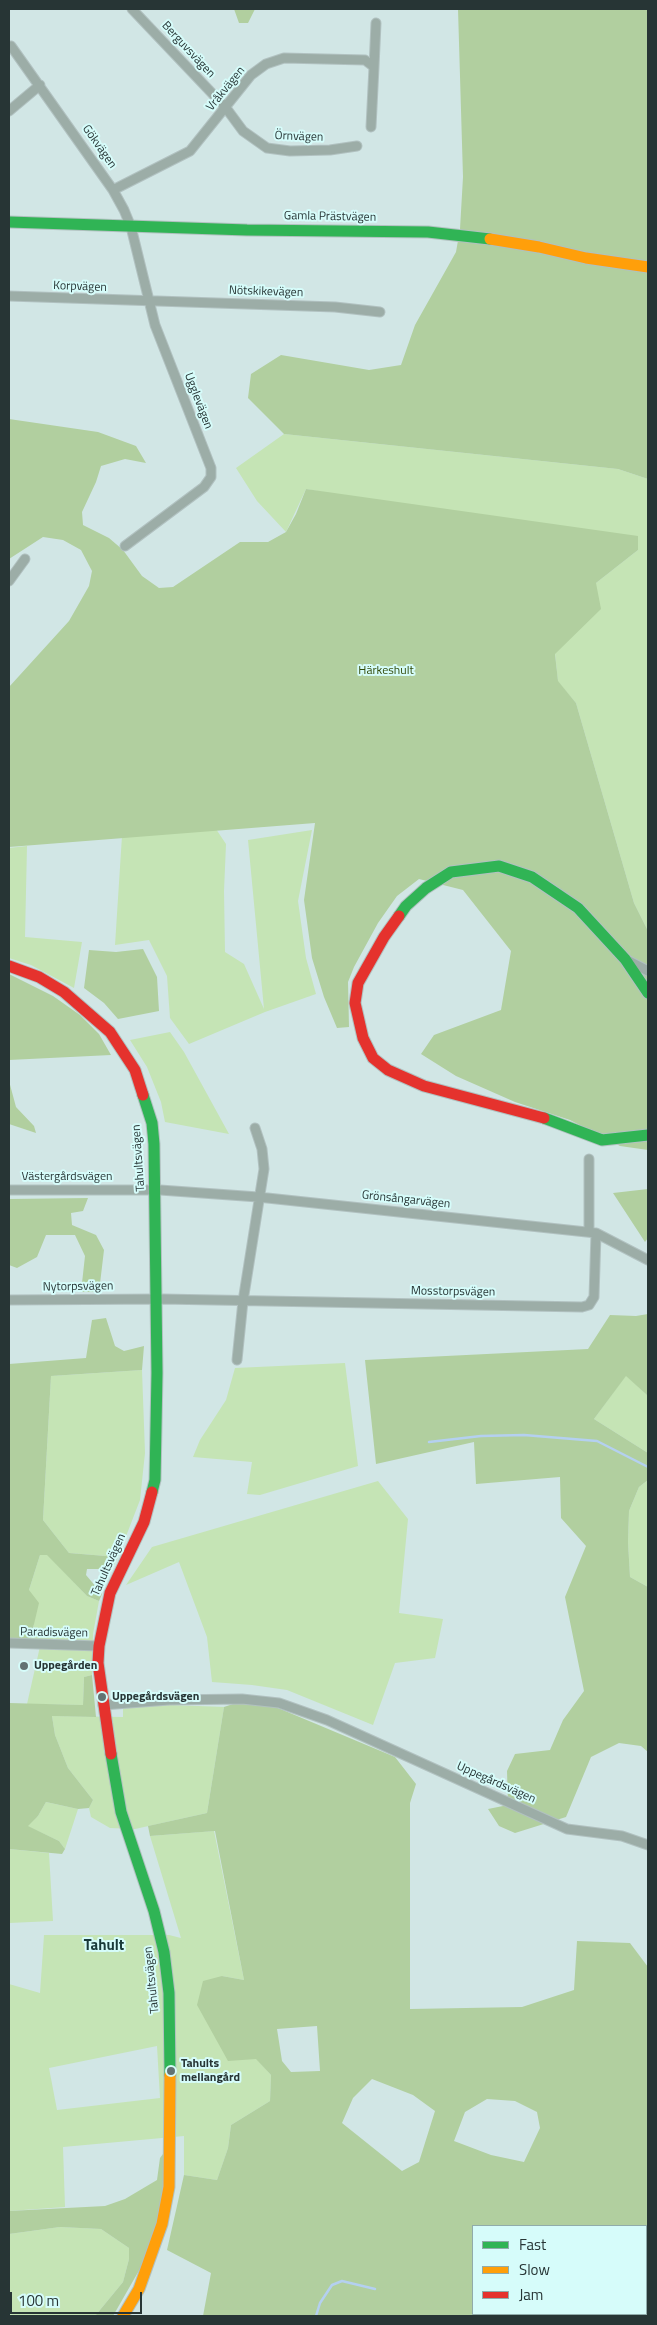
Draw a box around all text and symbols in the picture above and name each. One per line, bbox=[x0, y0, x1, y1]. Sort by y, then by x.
street label: Berguvsvägen bbox=[158, 19, 218, 81]
street label: Vråkvägen bbox=[204, 64, 248, 114]
street label: Gökvägen bbox=[79, 122, 119, 172]
street label: Örnvägen bbox=[274, 129, 324, 145]
street label: Gamla Prästvägen bbox=[284, 209, 376, 225]
street label: Korpvägen bbox=[53, 279, 107, 295]
street label: Nötskikevägen bbox=[229, 284, 303, 300]
street label: Ugglevägen bbox=[181, 371, 215, 431]
park label: Härkeshult bbox=[358, 664, 414, 678]
street label: Tahultsvägen bbox=[129, 1124, 149, 1192]
street label: Västergårdsvägen bbox=[22, 1170, 112, 1184]
street label: Grönsångarvägen bbox=[361, 1188, 451, 1212]
street label: Nytorpsvägen bbox=[42, 1279, 114, 1295]
street label: Mosstorpsvägen bbox=[411, 1284, 495, 1300]
street label: Tahultsvägen bbox=[89, 1532, 129, 1598]
street label: Paradisvägen bbox=[20, 1625, 88, 1641]
place label: Uppegården bbox=[34, 1659, 97, 1673]
marker: Uppegården bbox=[18, 1660, 30, 1672]
place label: Uppegårdsvägen bbox=[112, 1690, 199, 1704]
marker: Uppegårdsvägen bbox=[96, 1691, 108, 1703]
street label: Uppegårdsvägen bbox=[454, 1759, 538, 1807]
district label: Tahult bbox=[84, 1937, 124, 1955]
street label: Tahultsvägen bbox=[141, 1946, 163, 2014]
place label: Tahults mellangård bbox=[181, 2057, 240, 2085]
marker: Tahults mellangård bbox=[165, 2065, 177, 2077]
legend bbox=[472, 2225, 647, 2315]
text: Fast bbox=[519, 2233, 546, 2256]
text: Slow bbox=[519, 2258, 550, 2281]
scale bar bbox=[12, 2282, 145, 2314]
text: Jam bbox=[519, 2283, 543, 2306]
text: 100 m bbox=[18, 2289, 59, 2312]

